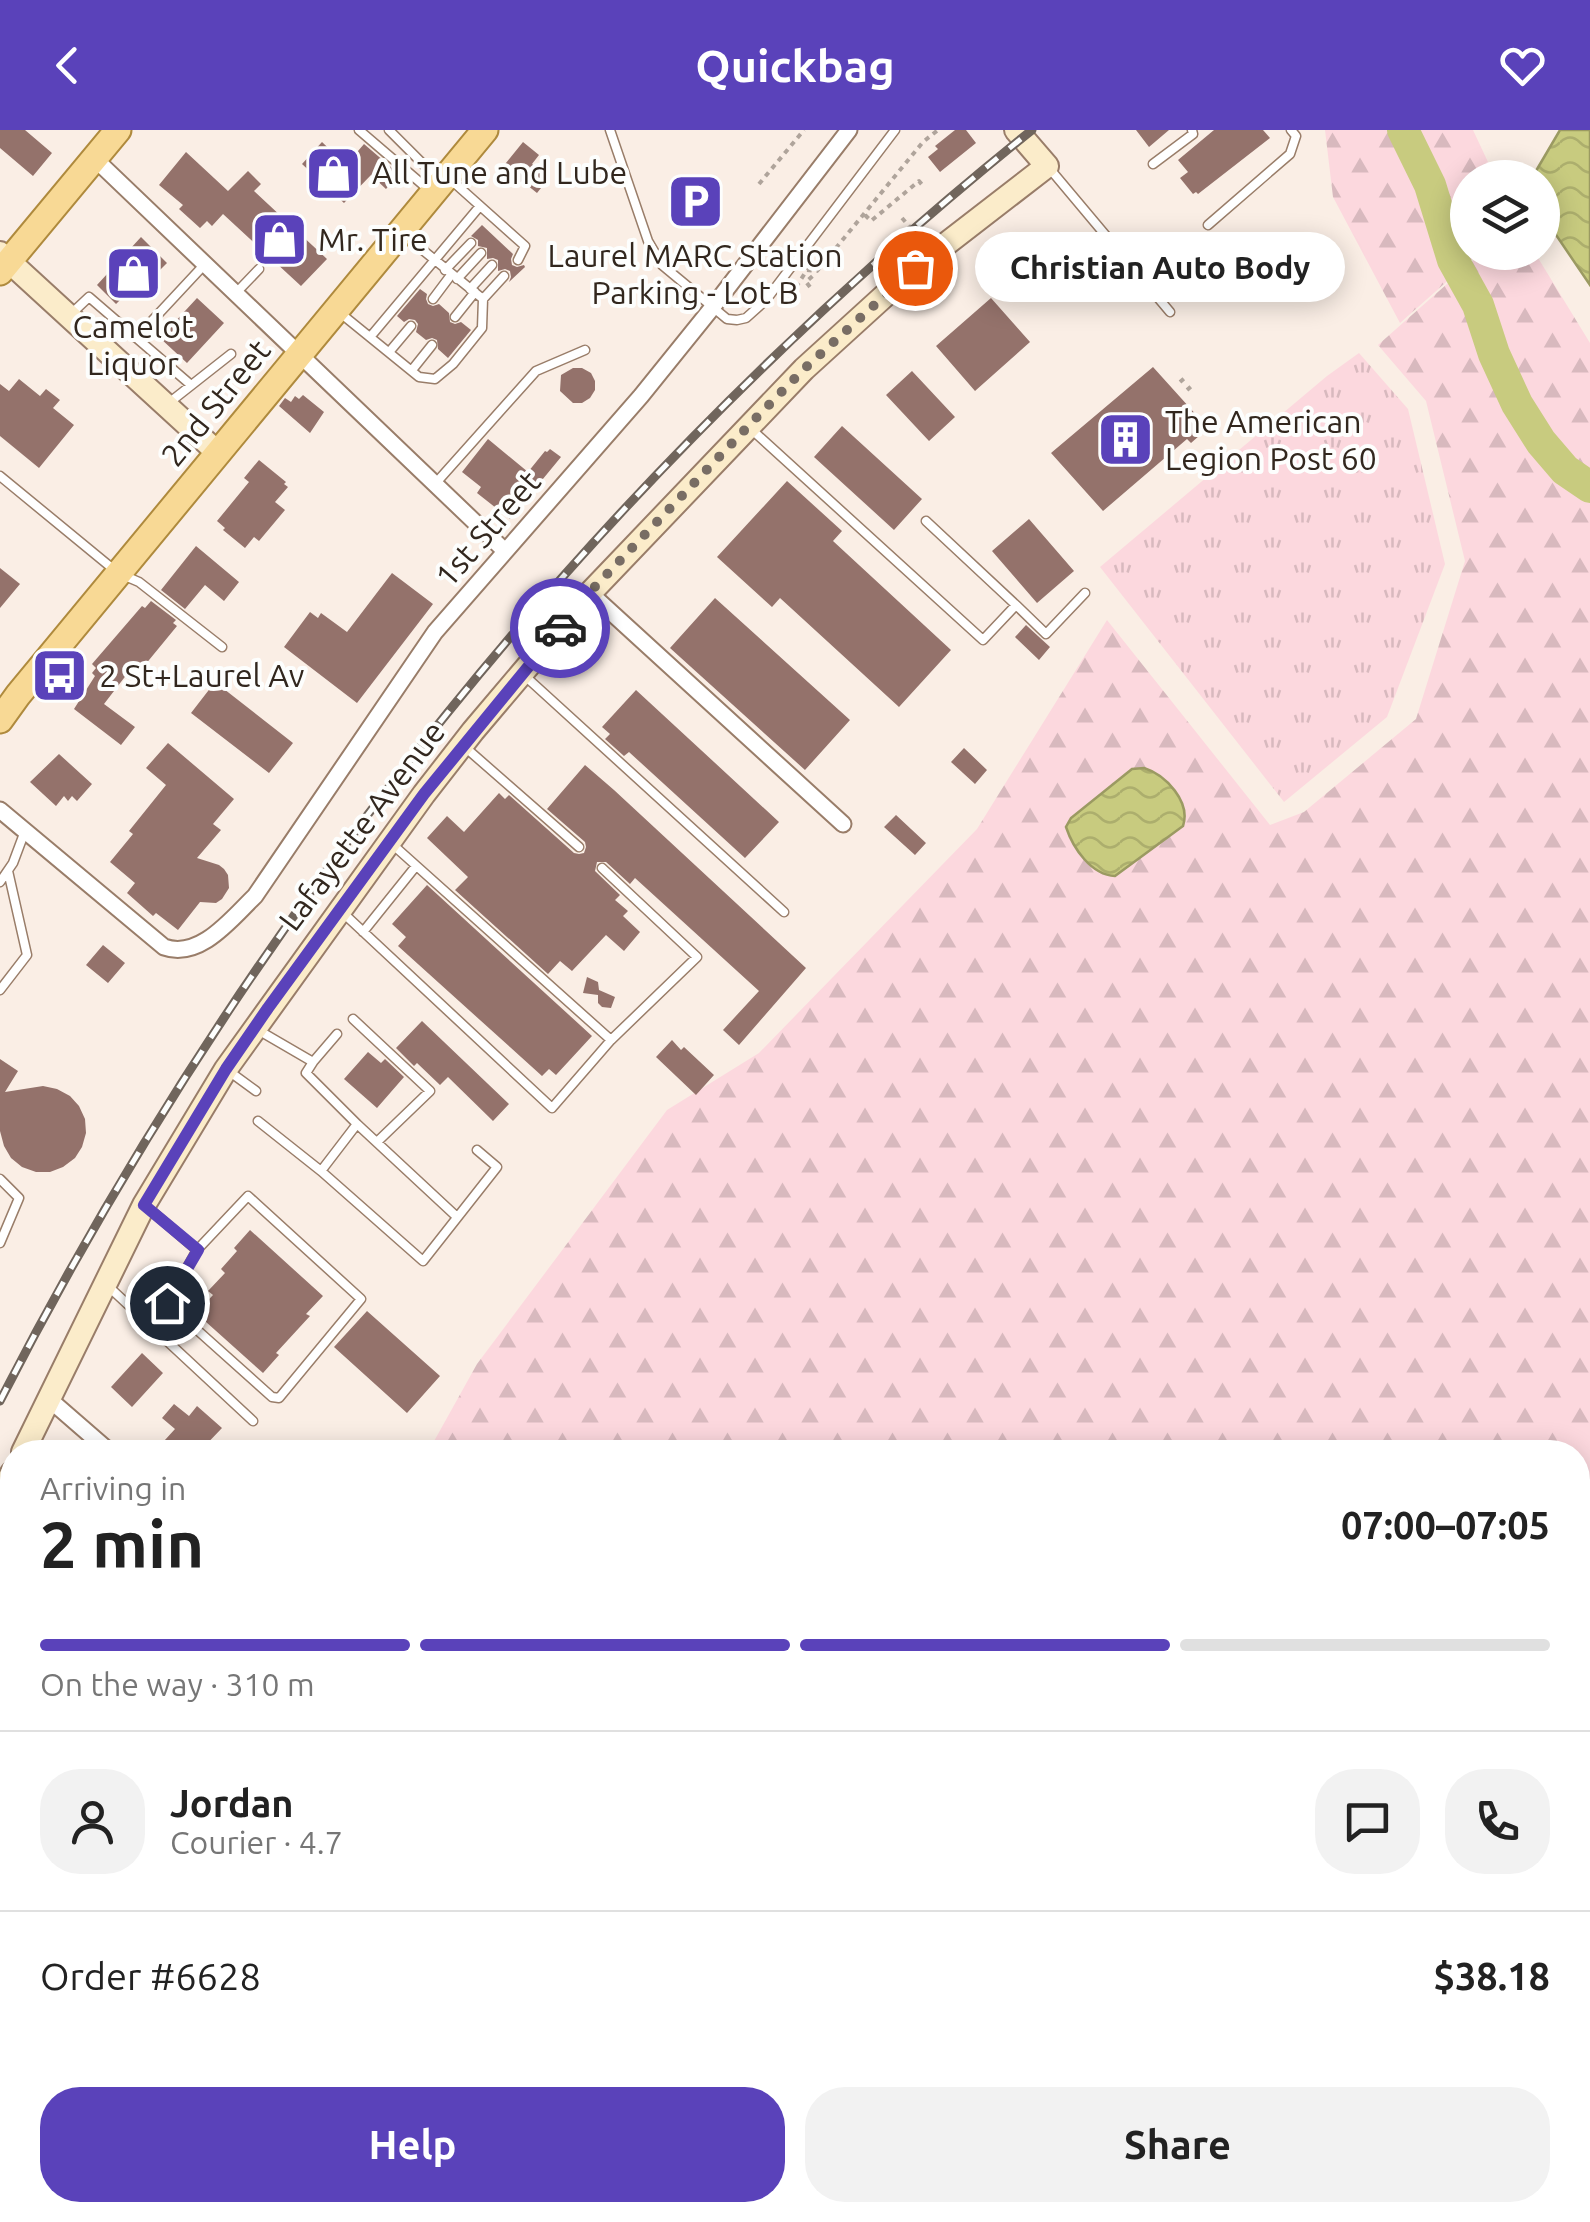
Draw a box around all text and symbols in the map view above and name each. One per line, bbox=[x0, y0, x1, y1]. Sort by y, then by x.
icon: back bbox=[40, 38, 95, 93]
icon: heart bbox=[1495, 38, 1550, 93]
text: Quickbag bbox=[695, 40, 895, 91]
shop icon: All Tune and Lube bbox=[303, 143, 363, 203]
place label: All Tune and Lube bbox=[372, 154, 627, 190]
map controls bbox=[1450, 160, 1560, 270]
button: layers bbox=[1450, 160, 1560, 270]
parking icon: Laurel MARC Station Parking - Lot B bbox=[665, 172, 725, 232]
shop icon: Mr. Tire bbox=[249, 210, 309, 270]
place label: Mr. Tire bbox=[318, 221, 428, 257]
pin bbox=[873, 226, 958, 311]
callout: Christian Auto Body bbox=[975, 233, 1345, 303]
place label: Laurel MARC Station Parking - Lot B bbox=[548, 237, 842, 310]
icon: bag bbox=[888, 241, 943, 296]
shop icon: Camelot Liquor bbox=[103, 243, 163, 303]
text: Christian Auto Body bbox=[1010, 249, 1310, 285]
place label: Camelot Liquor bbox=[72, 308, 194, 381]
street label: 2nd Street bbox=[153, 332, 277, 473]
place label: The American Legion Post 60 bbox=[1165, 403, 1377, 476]
building icon: The American Legion Post 60 bbox=[1096, 410, 1156, 470]
street label: 1st Street bbox=[427, 463, 547, 593]
courier bbox=[510, 578, 610, 678]
icon: car bbox=[533, 601, 588, 656]
bus stop icon: 2 St+Laurel Av bbox=[30, 646, 90, 706]
place label: 2 St+Laurel Av bbox=[99, 657, 305, 693]
street label: Lafayette Avenue bbox=[271, 714, 451, 937]
pin bbox=[125, 1261, 210, 1346]
icon: home bbox=[140, 1276, 195, 1331]
text: Arriving in bbox=[40, 1470, 186, 1506]
text: 07:00–07:05 bbox=[1341, 1504, 1550, 1546]
text: 2 min bbox=[40, 1507, 204, 1580]
text: On the way · 310 m bbox=[40, 1666, 315, 1702]
button: person bbox=[40, 1769, 145, 1874]
button: chat bbox=[1315, 1769, 1420, 1874]
button: phone bbox=[1445, 1769, 1550, 1874]
text: Jordan bbox=[170, 1782, 294, 1824]
text: Courier · 4.7 bbox=[170, 1824, 343, 1860]
text: Order #6628 bbox=[40, 1955, 261, 1997]
text: $38.18 bbox=[1433, 1955, 1550, 1997]
button: Help bbox=[40, 2087, 785, 2202]
button: Share bbox=[805, 2087, 1550, 2202]

